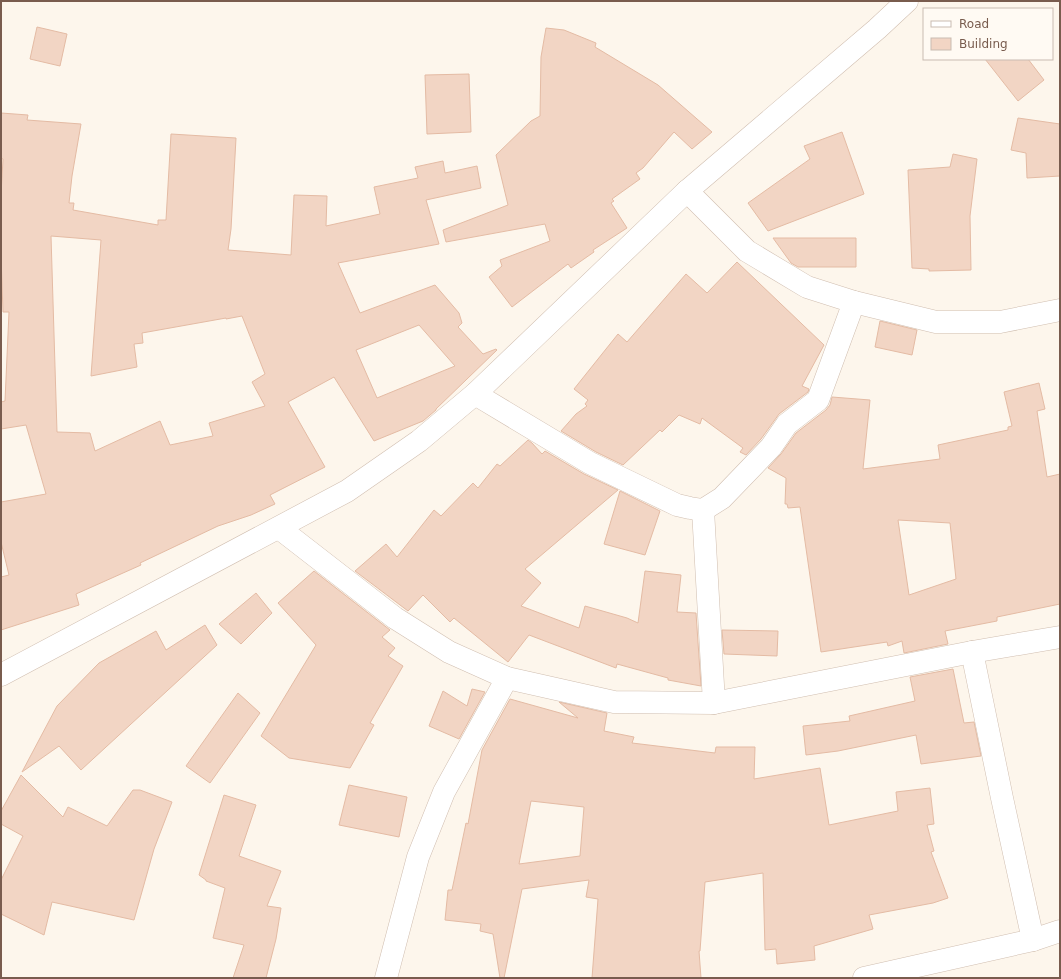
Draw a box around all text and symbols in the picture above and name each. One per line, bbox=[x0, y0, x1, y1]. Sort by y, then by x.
legend bbox=[923, 8, 1053, 60]
text: Road bbox=[959, 17, 989, 31]
text: Building bbox=[959, 37, 1008, 51]

